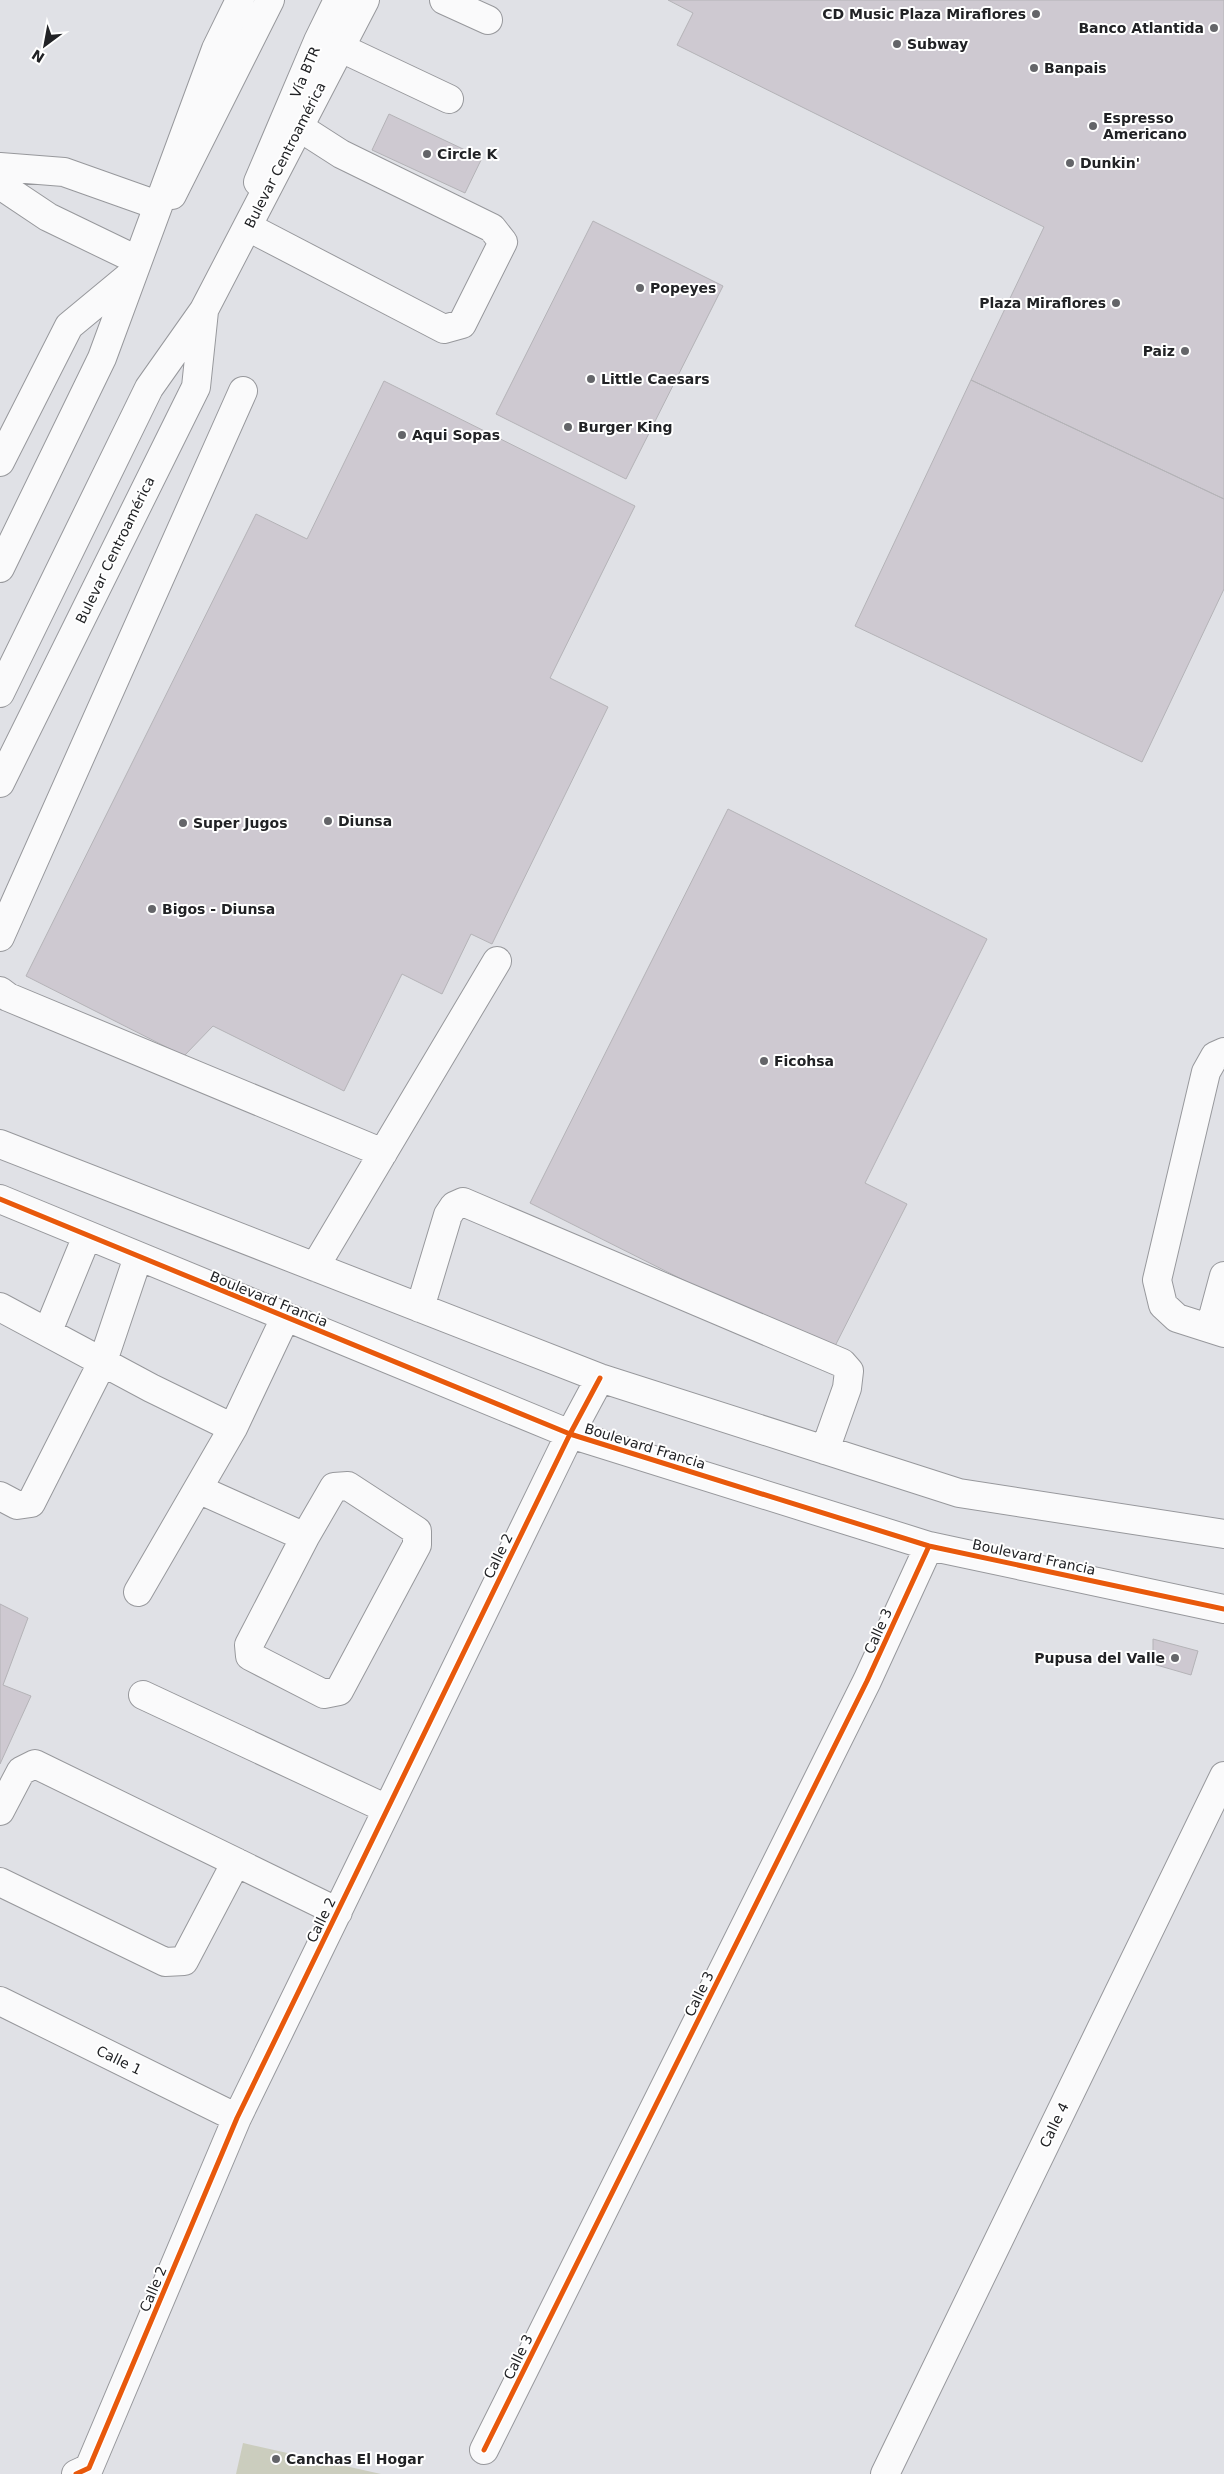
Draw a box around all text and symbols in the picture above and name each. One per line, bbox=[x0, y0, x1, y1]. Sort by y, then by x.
place label: CD Music Plaza Miraflores bbox=[822, 6, 1026, 22]
marker: CD Music Plaza Miraflores bbox=[1030, 8, 1042, 20]
north arrow bbox=[20, 20, 70, 70]
place label: Banco Atlantida bbox=[1078, 20, 1204, 36]
marker: Banco Atlantida bbox=[1208, 22, 1220, 34]
place label: Subway bbox=[907, 36, 968, 52]
marker: Subway bbox=[891, 38, 903, 50]
street label: Vía BTR bbox=[287, 44, 323, 100]
text: N bbox=[29, 46, 47, 66]
place label: Banpais bbox=[1044, 60, 1107, 76]
marker: Banpais bbox=[1028, 62, 1040, 74]
street label: Bulevar Centroamérica bbox=[241, 79, 329, 231]
place label: Espresso Americano bbox=[1103, 110, 1187, 142]
marker: Espresso Americano bbox=[1087, 120, 1099, 132]
place label: Circle K bbox=[437, 146, 498, 162]
marker: Circle K bbox=[421, 148, 433, 160]
place label: Dunkin' bbox=[1080, 155, 1140, 171]
marker: Dunkin' bbox=[1064, 157, 1076, 169]
place label: Popeyes bbox=[650, 280, 716, 296]
marker: Popeyes bbox=[634, 282, 646, 294]
place label: Plaza Miraflores bbox=[979, 295, 1106, 311]
marker: Plaza Miraflores bbox=[1110, 297, 1122, 309]
place label: Paiz bbox=[1143, 343, 1175, 359]
marker: Paiz bbox=[1179, 345, 1191, 357]
place label: Little Caesars bbox=[601, 371, 710, 387]
marker: Little Caesars bbox=[585, 373, 597, 385]
place label: Burger King bbox=[578, 419, 672, 435]
marker: Burger King bbox=[562, 421, 574, 433]
place label: Aqui Sopas bbox=[412, 427, 500, 443]
marker: Aqui Sopas bbox=[396, 429, 408, 441]
street label: Bulevar Centroamérica bbox=[72, 474, 158, 626]
place label: Diunsa bbox=[338, 813, 392, 829]
place label: Super Jugos bbox=[193, 815, 288, 831]
marker: Diunsa bbox=[322, 815, 334, 827]
marker: Super Jugos bbox=[177, 817, 189, 829]
place label: Bigos - Diunsa bbox=[162, 901, 275, 917]
marker: Bigos - Diunsa bbox=[146, 903, 158, 915]
place label: Ficohsa bbox=[774, 1053, 834, 1069]
marker: Ficohsa bbox=[758, 1055, 770, 1067]
street label: Boulevard Francia bbox=[208, 1268, 330, 1330]
street label: Boulevard Francia bbox=[583, 1420, 707, 1472]
street label: Calle 2 bbox=[480, 1531, 516, 1581]
street label: Boulevard Francia bbox=[971, 1536, 1097, 1578]
street label: Calle 3 bbox=[861, 1606, 895, 1656]
place label: Pupusa del Valle bbox=[1034, 1650, 1165, 1666]
marker: Pupusa del Valle bbox=[1169, 1652, 1181, 1664]
street label: Calle 2 bbox=[303, 1895, 339, 1945]
street label: Calle 3 bbox=[681, 1969, 717, 2019]
street label: Calle 1 bbox=[94, 2042, 144, 2078]
street label: Calle 4 bbox=[1036, 2100, 1072, 2150]
street label: Calle 2 bbox=[136, 2264, 170, 2314]
street label: Calle 3 bbox=[500, 2332, 536, 2382]
place label: Canchas El Hogar bbox=[286, 2451, 424, 2467]
marker: Canchas El Hogar bbox=[270, 2453, 282, 2465]

